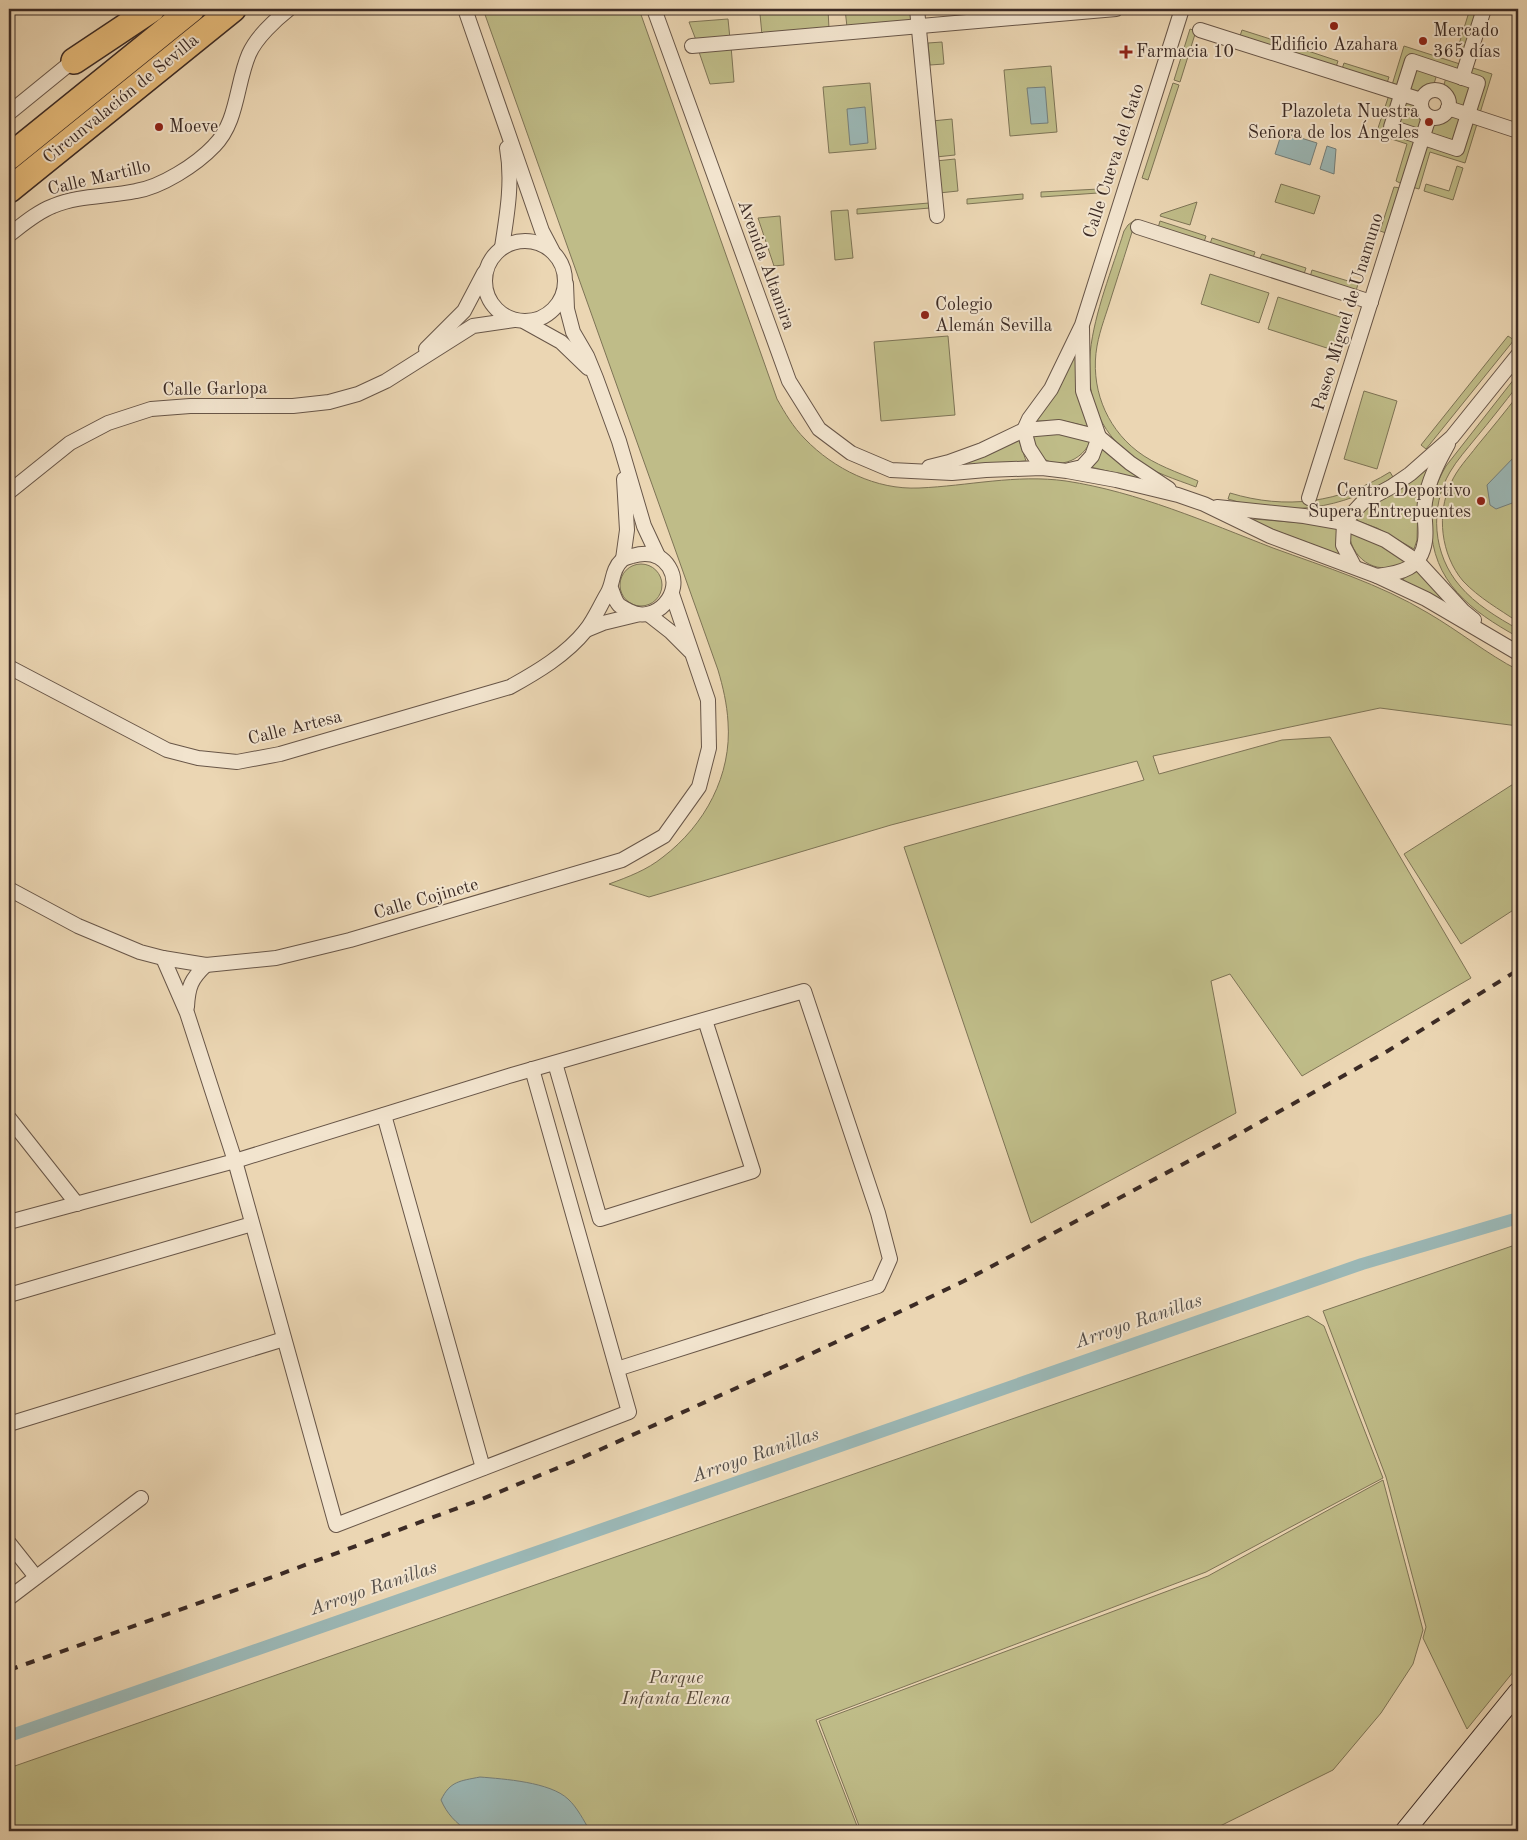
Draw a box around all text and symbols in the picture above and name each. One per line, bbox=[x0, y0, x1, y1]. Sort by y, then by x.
marker: Edificio Azahara bbox=[1328, 20, 1340, 32]
place label: Mercado 365 días bbox=[1433, 22, 1501, 61]
street label: Circunvalación de Sevilla bbox=[40, 31, 202, 167]
marker: Mercado 365 días bbox=[1417, 35, 1429, 47]
place label: Edificio Azahara bbox=[1270, 36, 1398, 54]
place label: Farmacia 10 bbox=[1136, 43, 1234, 61]
marker: Farmacia 10 bbox=[1120, 46, 1132, 58]
street label: Calle Cueva del Gato bbox=[1080, 81, 1148, 241]
place label: Plazoleta Nuestra Señora de los Ángeles bbox=[1248, 103, 1419, 142]
marker: Plazoleta Nuestra Señora de los Ángeles bbox=[1423, 116, 1435, 128]
place label: Moeve bbox=[169, 118, 218, 136]
marker: Moeve bbox=[153, 121, 165, 133]
street label: Calle Martillo bbox=[46, 157, 152, 199]
street label: Avenida Altamira bbox=[734, 198, 798, 332]
street label: Paseo Miguel de Unamuno bbox=[1309, 211, 1387, 413]
place label: Colegio Alemán Sevilla bbox=[935, 296, 1052, 335]
marker: Colegio Alemán Sevilla bbox=[919, 309, 931, 321]
street label: Calle Garlopa bbox=[162, 379, 268, 399]
place label: Centro Deportivo Supera Entrepuentes bbox=[1308, 482, 1471, 521]
marker: Centro Deportivo Supera Entrepuentes bbox=[1475, 495, 1487, 507]
street label: Calle Artesa bbox=[246, 708, 344, 748]
street label: Calle Cojinete bbox=[372, 875, 480, 923]
water label: Arroyo Ranillas bbox=[1072, 1291, 1205, 1353]
water label: Arroyo Ranillas bbox=[689, 1425, 822, 1487]
water label: Arroyo Ranillas bbox=[307, 1558, 440, 1620]
park label: Parque Infanta Elena bbox=[621, 1669, 731, 1708]

